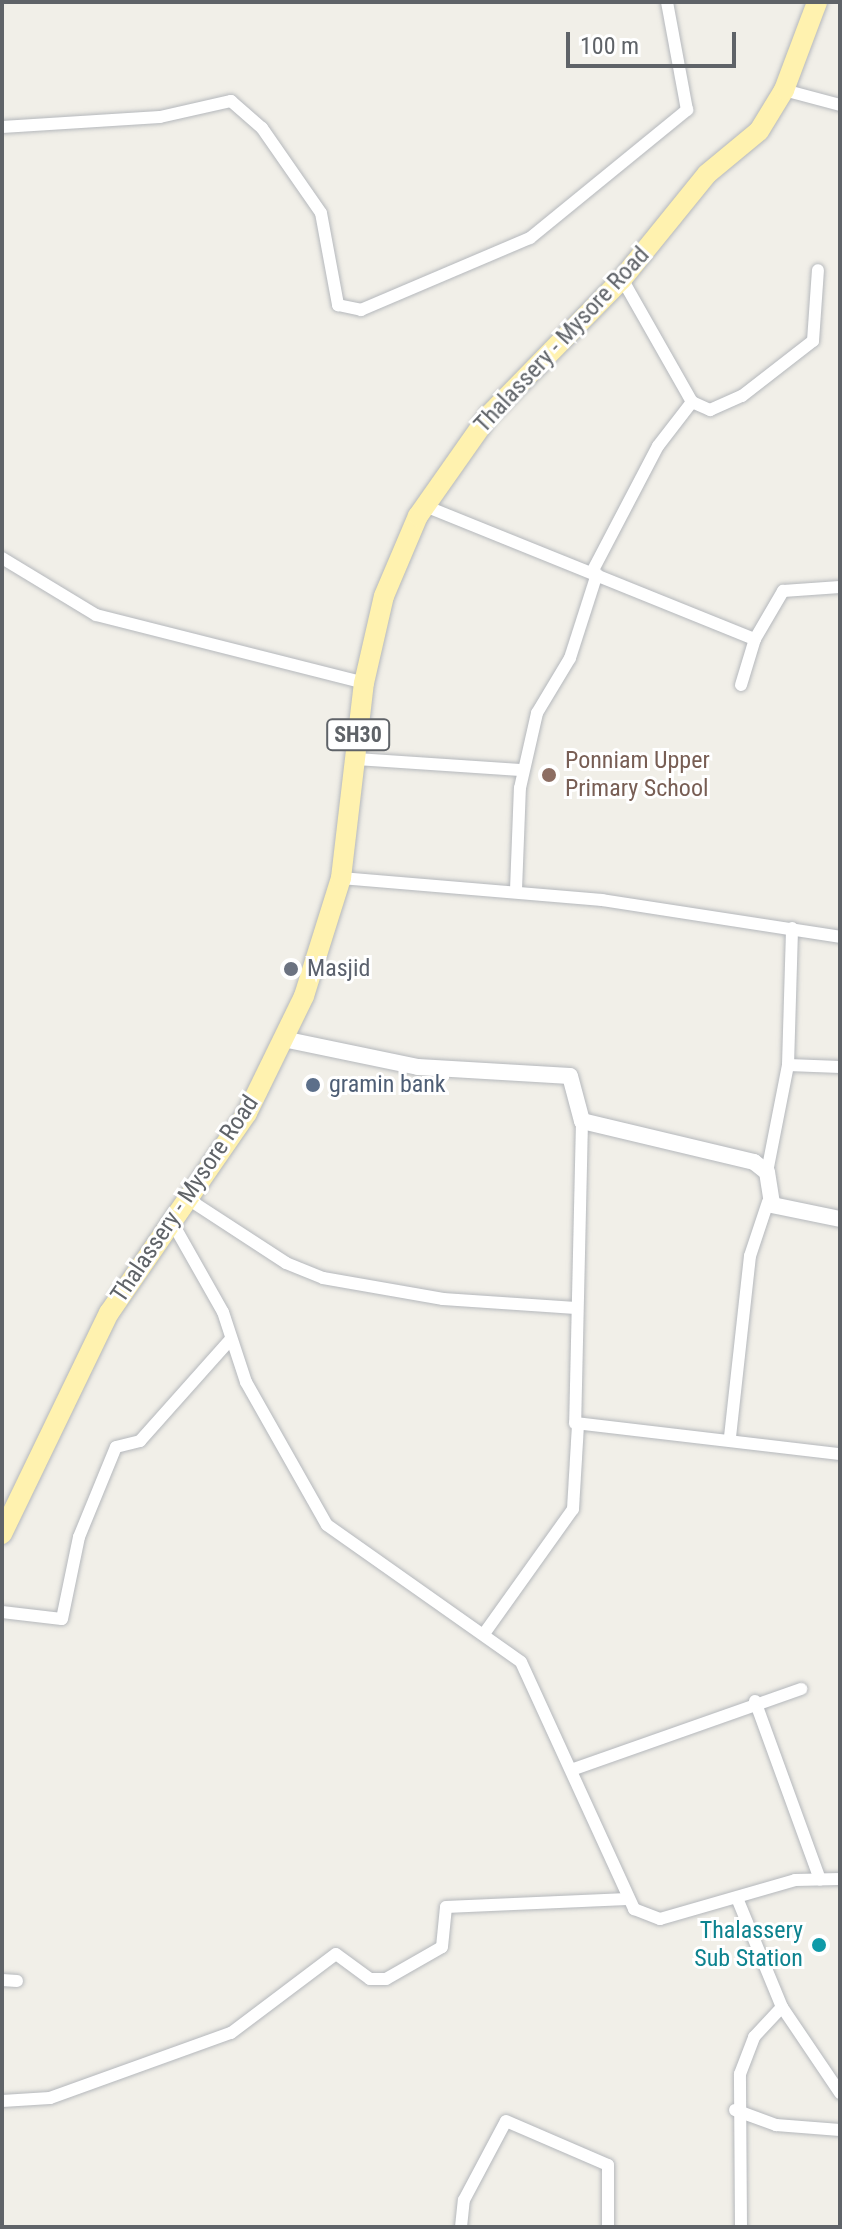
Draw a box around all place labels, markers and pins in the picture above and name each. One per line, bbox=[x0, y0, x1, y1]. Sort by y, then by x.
place label: Ponniam Upper Primary School bbox=[565, 747, 710, 803]
marker: Ponniam Upper Primary School bbox=[540, 766, 558, 784]
place label: Masjid bbox=[307, 955, 370, 983]
marker: Masjid bbox=[282, 960, 300, 978]
place label: gramin bank bbox=[329, 1071, 446, 1099]
marker: gramin bank bbox=[304, 1076, 322, 1094]
place label: Thalassery Sub Station bbox=[694, 1917, 803, 1973]
marker: Thalassery Sub Station bbox=[810, 1936, 828, 1954]

